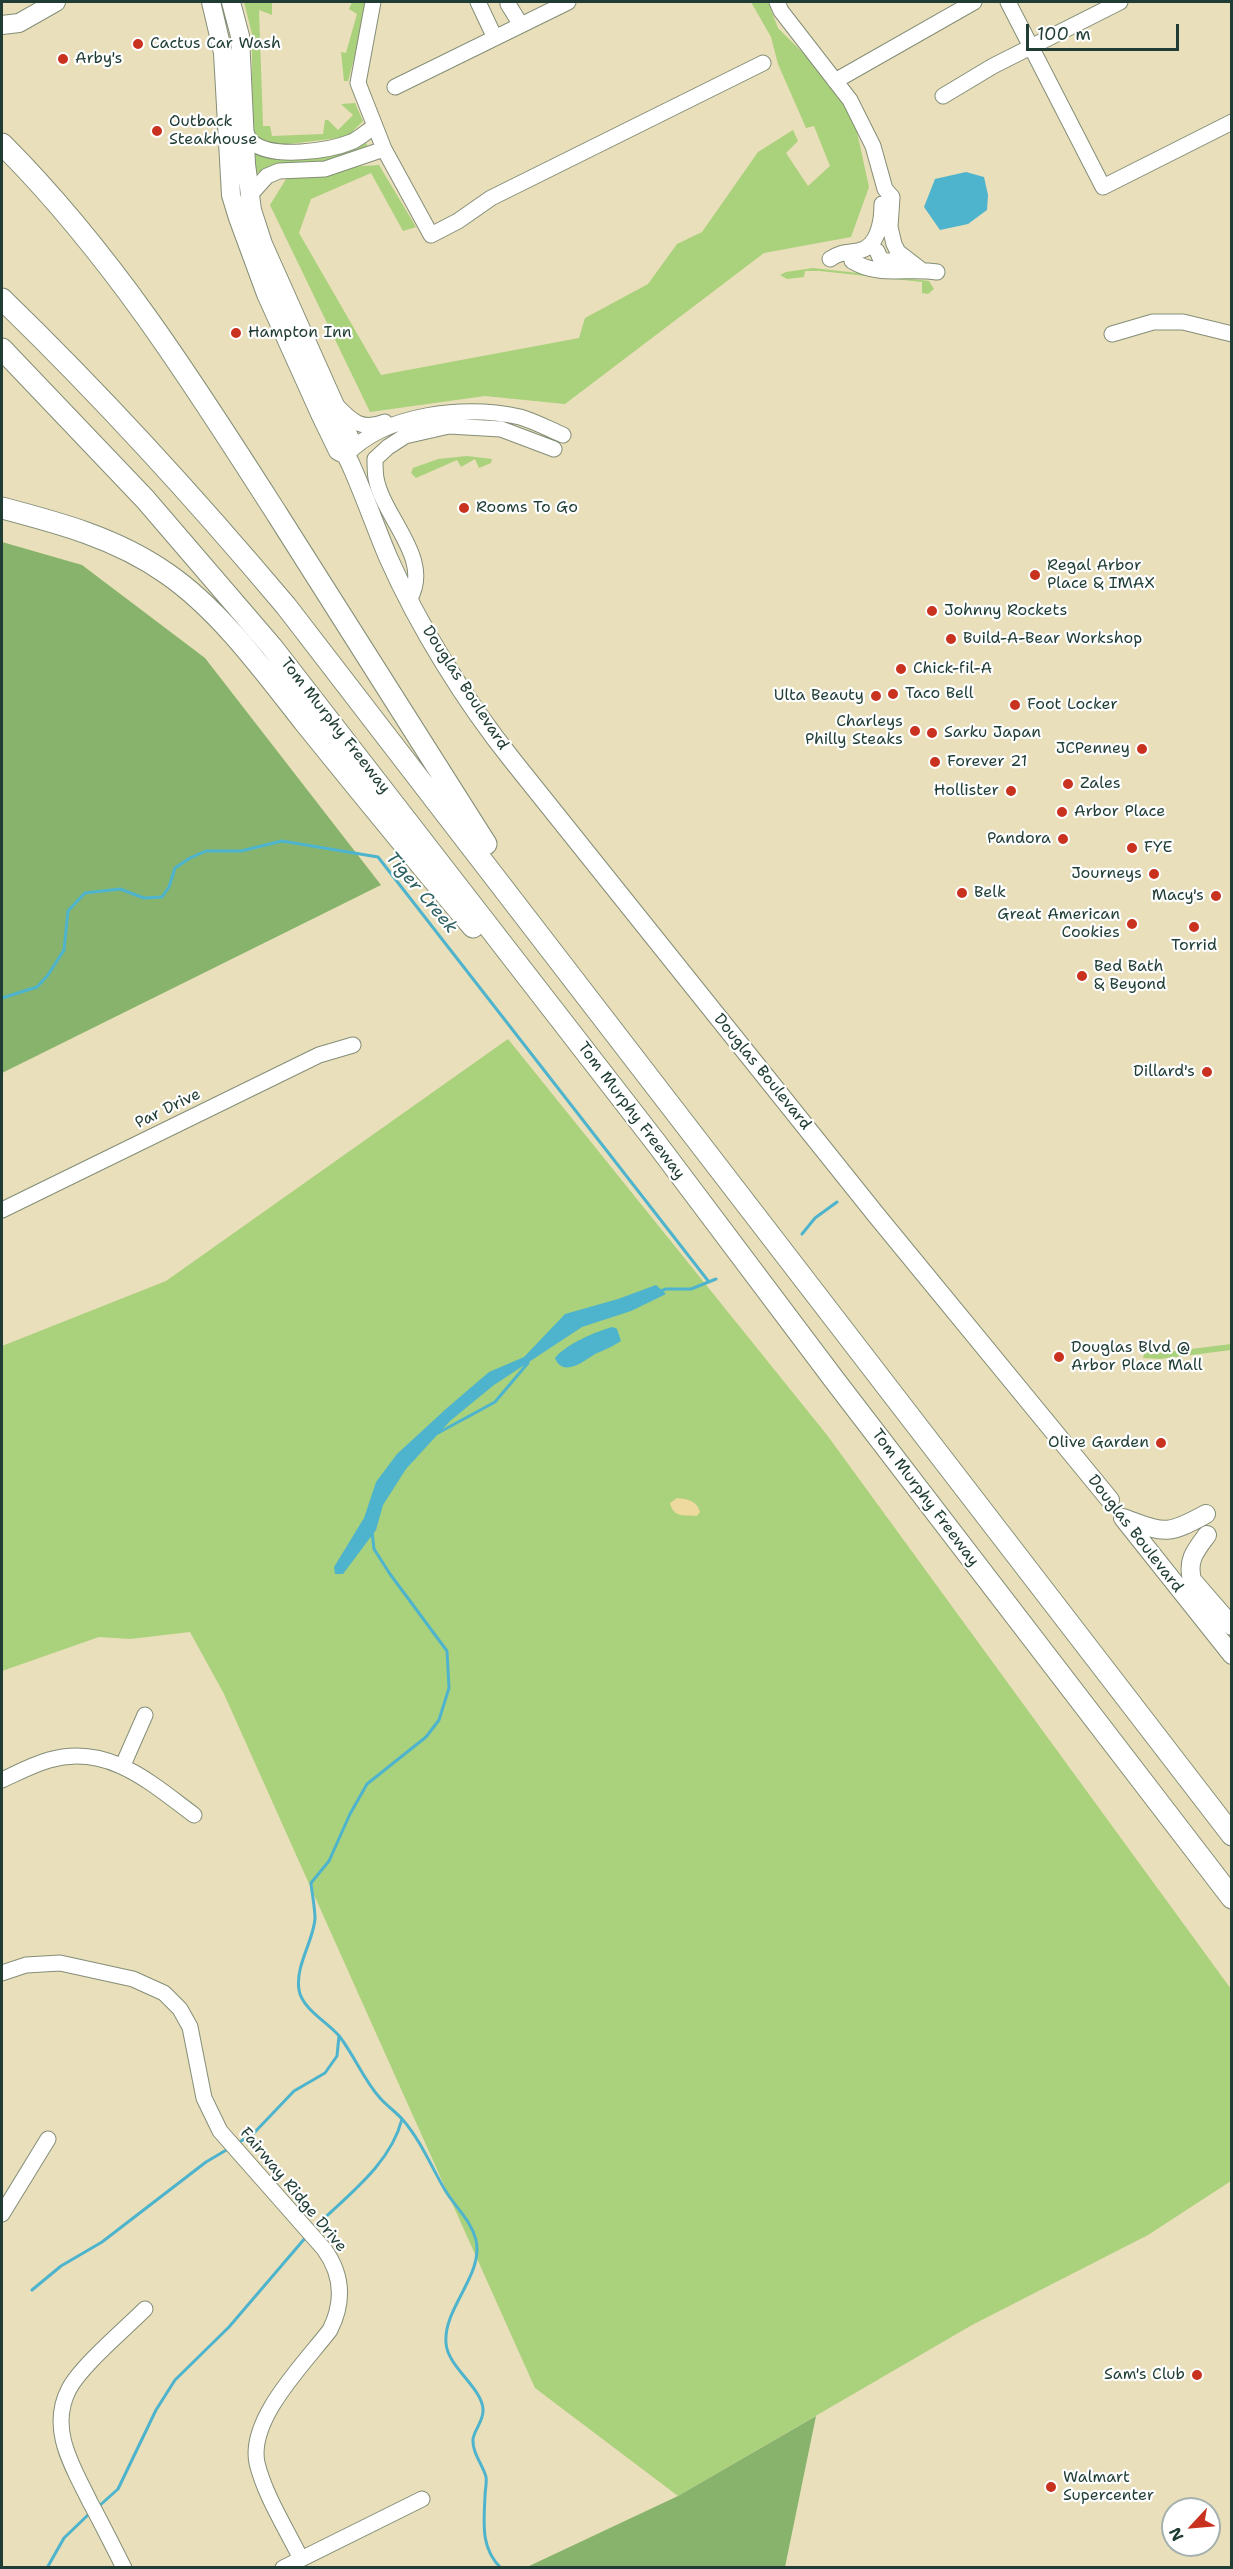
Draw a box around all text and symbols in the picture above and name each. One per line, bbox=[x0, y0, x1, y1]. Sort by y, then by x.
scale bar bbox=[1029, 12, 1182, 50]
text: 100 m bbox=[1037, 22, 1091, 46]
place label: Cactus Car Wash bbox=[150, 34, 281, 54]
marker: Cactus Car Wash bbox=[131, 37, 145, 51]
place label: Arby's bbox=[75, 49, 122, 69]
marker: Arby's bbox=[56, 52, 70, 66]
place label: Outback Steakhouse bbox=[169, 112, 257, 150]
marker: Outback Steakhouse bbox=[150, 124, 164, 138]
place label: Hampton Inn bbox=[248, 323, 352, 343]
marker: Hampton Inn bbox=[229, 326, 243, 340]
place label: Rooms To Go bbox=[476, 498, 578, 518]
marker: Rooms To Go bbox=[457, 501, 471, 515]
place label: Regal Arbor Place & IMAX bbox=[1047, 556, 1155, 594]
marker: Regal Arbor Place & IMAX bbox=[1028, 568, 1042, 582]
place label: Johnny Rockets bbox=[944, 601, 1067, 621]
marker: Johnny Rockets bbox=[925, 604, 939, 618]
street label: Douglas Boulevard bbox=[418, 622, 512, 754]
place label: Build-A-Bear Workshop bbox=[963, 629, 1142, 649]
marker: Build-A-Bear Workshop bbox=[944, 632, 958, 646]
street label: Tom Murphy Freeway bbox=[276, 654, 394, 798]
place label: Chick-fil-A bbox=[913, 659, 992, 679]
marker: Chick-fil-A bbox=[894, 662, 908, 676]
place label: Taco Bell bbox=[905, 684, 973, 704]
place label: Ulta Beauty bbox=[774, 686, 864, 706]
marker: Taco Bell bbox=[886, 687, 900, 701]
marker: Ulta Beauty bbox=[869, 689, 883, 703]
place label: Foot Locker bbox=[1027, 695, 1118, 715]
marker: Foot Locker bbox=[1008, 698, 1022, 712]
place label: Charleys Philly Steaks bbox=[805, 712, 903, 750]
place label: Sarku Japan bbox=[944, 723, 1041, 743]
marker: Charleys Philly Steaks bbox=[908, 724, 922, 738]
marker: Sarku Japan bbox=[925, 726, 939, 740]
place label: JCPenney bbox=[1056, 739, 1130, 759]
marker: JCPenney bbox=[1135, 742, 1149, 756]
place label: Forever 21 bbox=[947, 752, 1027, 772]
marker: Forever 21 bbox=[928, 755, 942, 769]
place label: Zales bbox=[1080, 774, 1121, 794]
marker: Zales bbox=[1061, 777, 1075, 791]
place label: Hollister bbox=[934, 781, 999, 801]
marker: Hollister bbox=[1004, 784, 1018, 798]
place label: Arbor Place bbox=[1074, 802, 1165, 822]
marker: Arbor Place bbox=[1055, 805, 1069, 819]
place label: Pandora bbox=[987, 829, 1051, 849]
marker: Pandora bbox=[1056, 832, 1070, 846]
place label: FYE bbox=[1144, 838, 1173, 858]
marker: FYE bbox=[1125, 841, 1139, 855]
water label: Tiger Creek bbox=[381, 848, 461, 938]
place label: Journeys bbox=[1071, 864, 1142, 884]
marker: Journeys bbox=[1147, 867, 1161, 881]
place label: Belk bbox=[974, 883, 1006, 903]
marker: Belk bbox=[955, 886, 969, 900]
place label: Macy's bbox=[1152, 886, 1204, 906]
marker: Macy's bbox=[1209, 889, 1223, 903]
place label: Great American Cookies bbox=[997, 905, 1120, 943]
marker: Great American Cookies bbox=[1125, 917, 1139, 931]
marker: Torrid bbox=[1187, 920, 1201, 934]
place label: Torrid bbox=[1171, 936, 1217, 956]
place label: Bed Bath & Beyond bbox=[1094, 957, 1166, 995]
marker: Bed Bath & Beyond bbox=[1075, 969, 1089, 983]
street label: Douglas Boulevard bbox=[709, 1010, 815, 1134]
street label: Tom Murphy Freeway bbox=[573, 1039, 689, 1183]
place label: Dillard's bbox=[1133, 1062, 1195, 1082]
marker: Dillard's bbox=[1200, 1065, 1214, 1079]
street label: Par Drive bbox=[132, 1085, 204, 1133]
place label: Douglas Blvd @ Arbor Place Mall bbox=[1071, 1338, 1203, 1376]
marker: Douglas Blvd @ Arbor Place Mall bbox=[1052, 1350, 1066, 1364]
street label: Tom Murphy Freeway bbox=[867, 1426, 983, 1570]
place label: Olive Garden bbox=[1048, 1433, 1149, 1453]
marker: Olive Garden bbox=[1154, 1436, 1168, 1450]
street label: Douglas Boulevard bbox=[1083, 1471, 1187, 1597]
street label: Fairway Ridge Drive bbox=[235, 2124, 351, 2256]
place label: Sam's Club bbox=[1104, 2365, 1185, 2385]
marker: Sam's Club bbox=[1190, 2368, 1204, 2382]
place label: Walmart Supercenter bbox=[1063, 2468, 1154, 2506]
marker: Walmart Supercenter bbox=[1044, 2480, 1058, 2494]
north arrow bbox=[1161, 2497, 1221, 2557]
text: N bbox=[1164, 2524, 1188, 2545]

